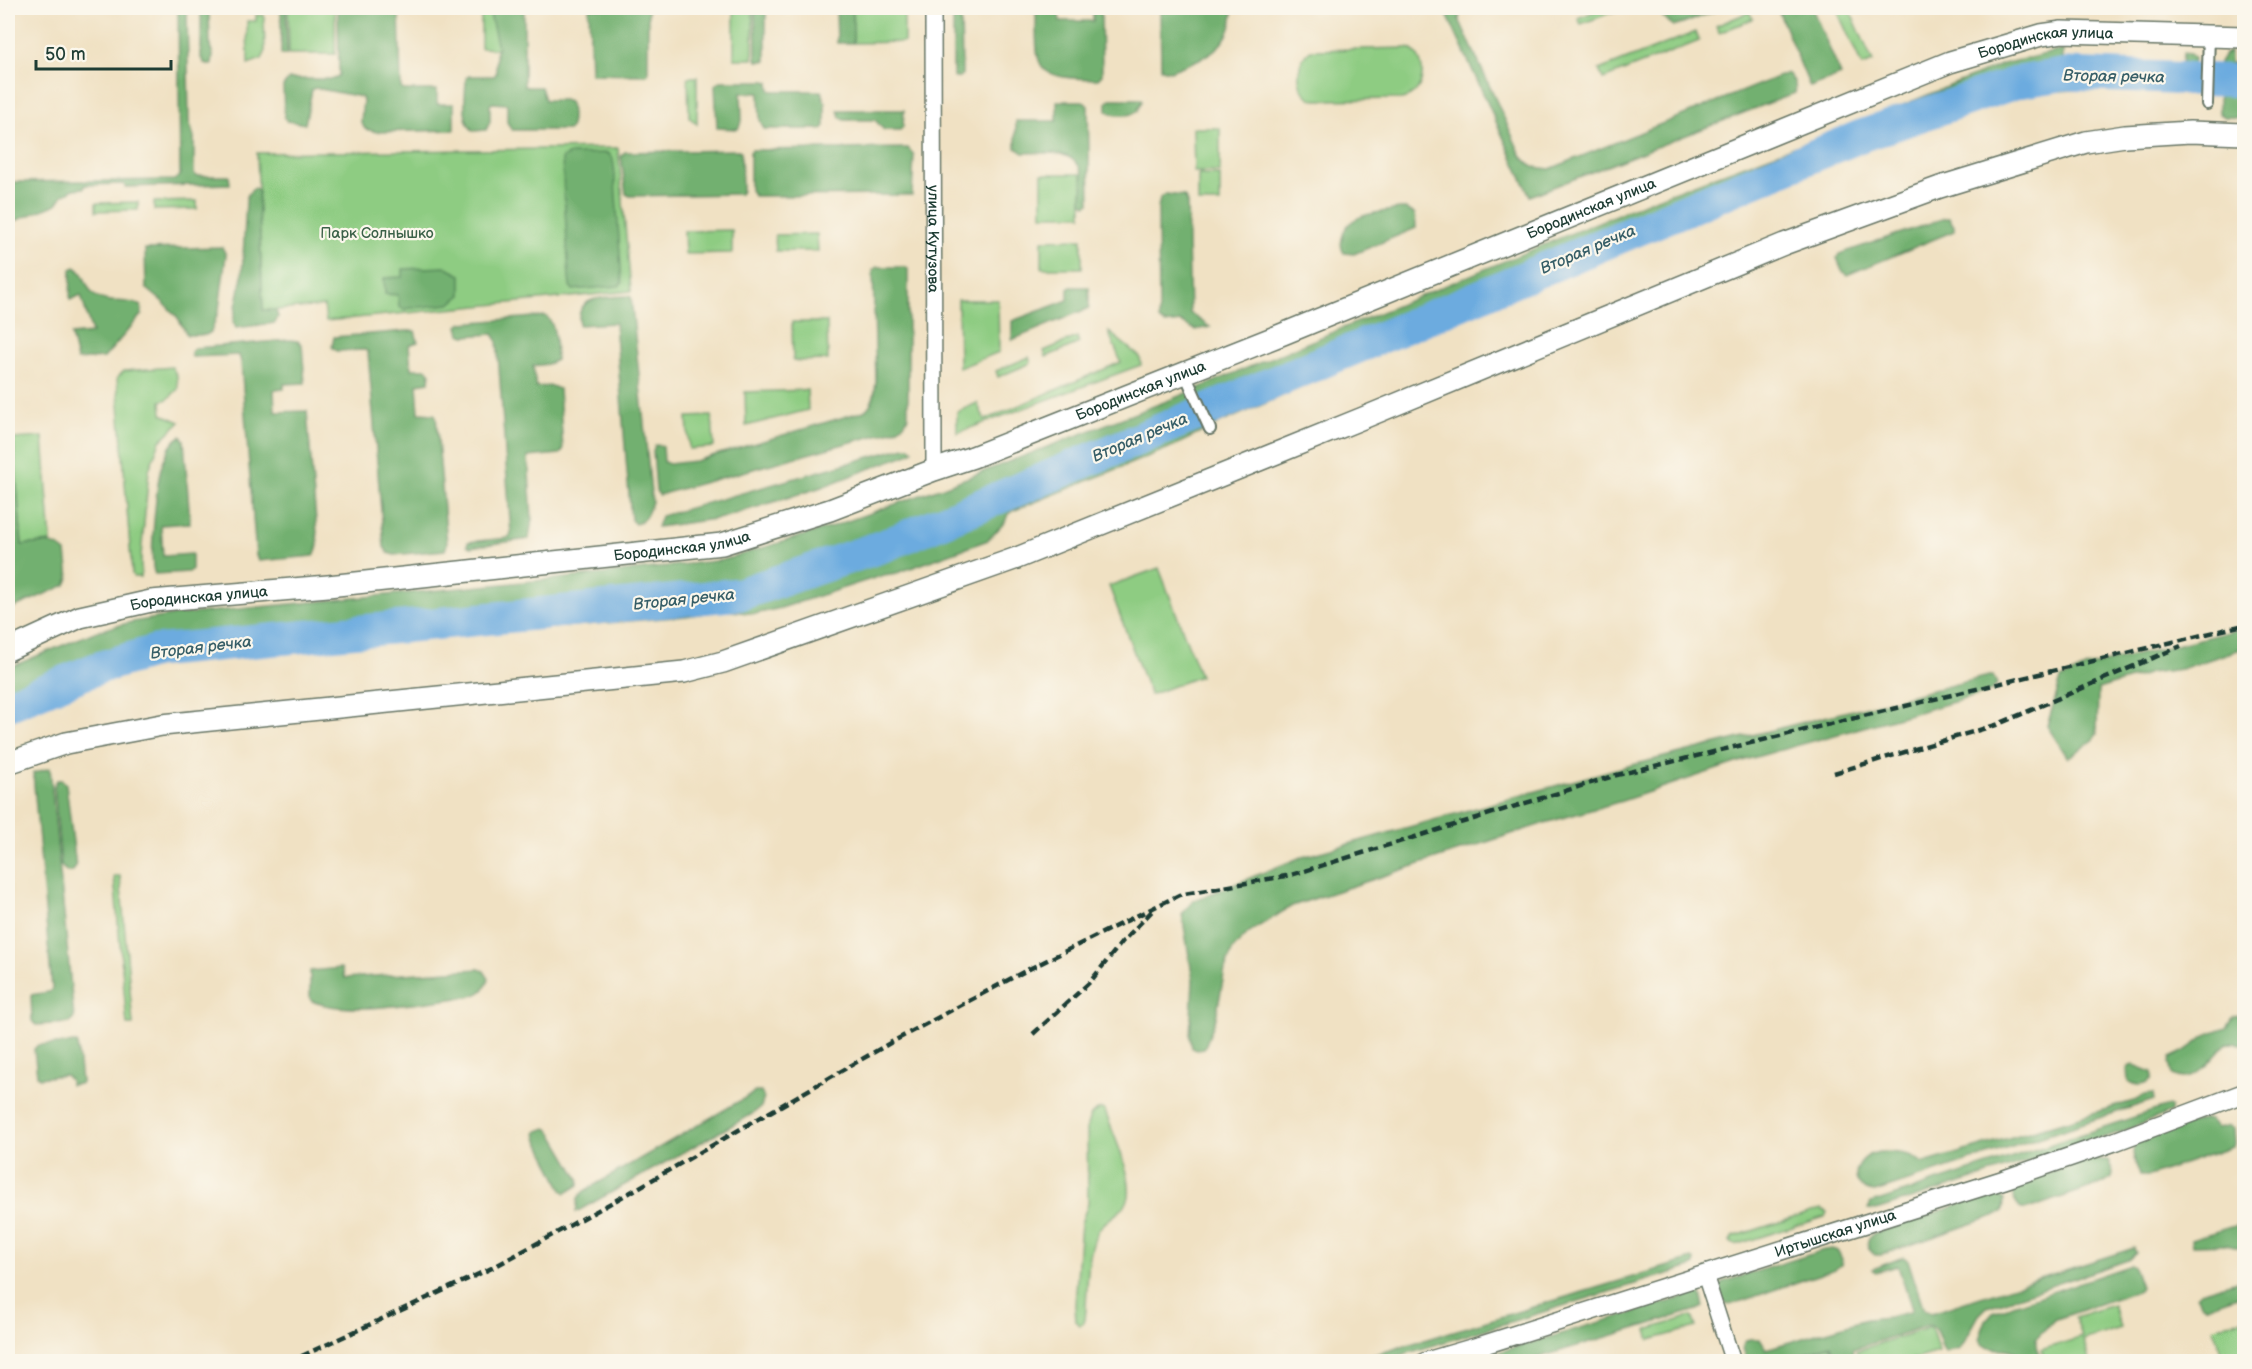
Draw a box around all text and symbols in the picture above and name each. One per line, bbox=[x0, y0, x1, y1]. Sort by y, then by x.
street label: Бородинская улица bbox=[1976, 22, 2114, 63]
scale bar bbox=[36, 33, 171, 71]
text: 50 m bbox=[45, 44, 86, 65]
water label: Вторая речка bbox=[2063, 67, 2165, 87]
street label: Бородинская улица bbox=[1524, 173, 1659, 243]
street label: улица Кутузова bbox=[924, 185, 943, 293]
water label: Вторая речка bbox=[1537, 221, 1639, 279]
park label: Парк Солнышко bbox=[320, 224, 434, 243]
street label: Бородинская улица bbox=[1073, 356, 1208, 425]
water label: Вторая речка bbox=[1089, 409, 1191, 467]
street label: Бородинская улица bbox=[613, 526, 753, 565]
street label: Бородинская улица bbox=[128, 582, 269, 615]
water label: Вторая речка bbox=[632, 585, 736, 615]
water label: Вторая речка bbox=[149, 632, 253, 664]
street label: Иртышская улица bbox=[1772, 1205, 1899, 1261]

